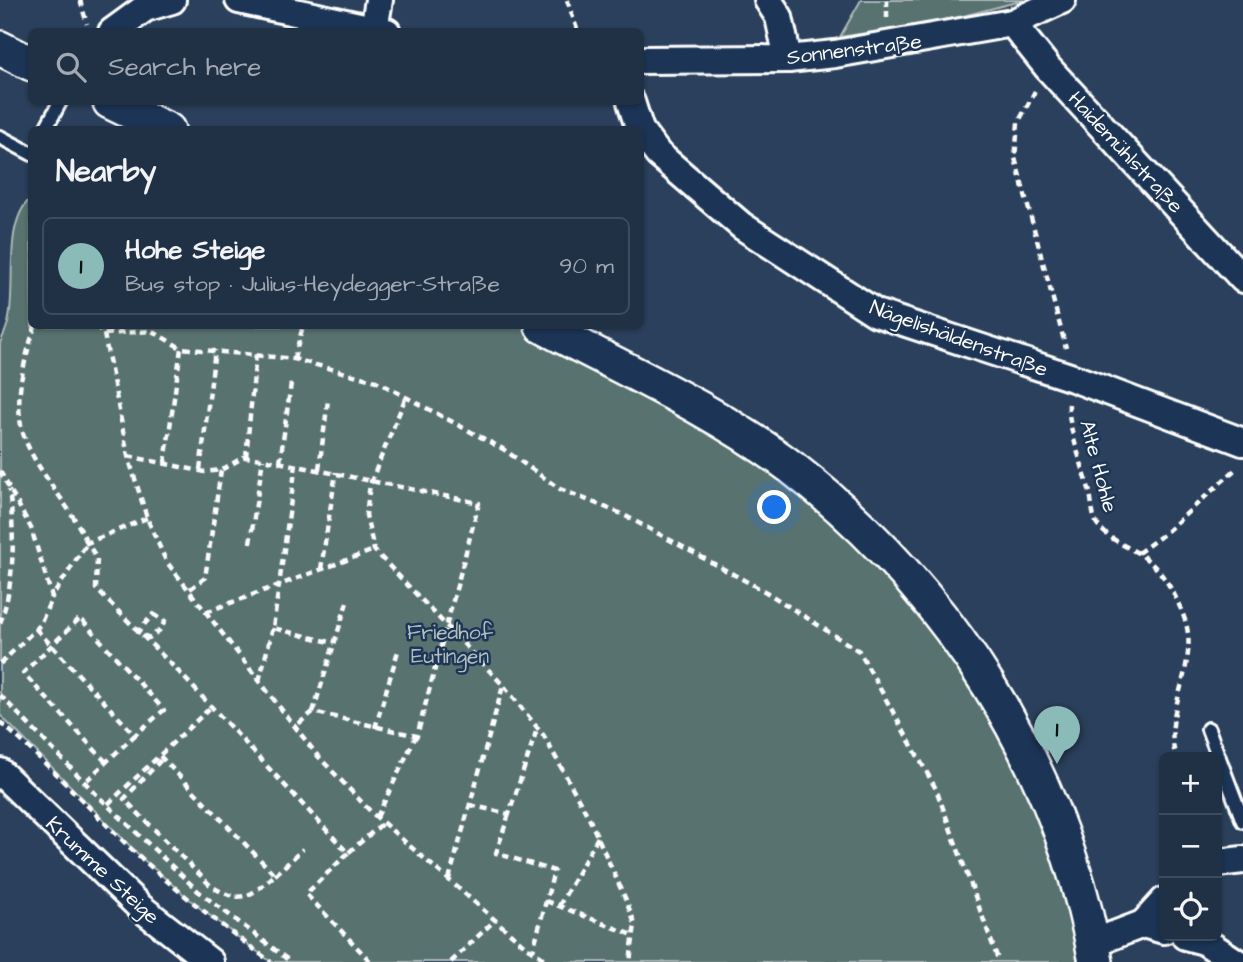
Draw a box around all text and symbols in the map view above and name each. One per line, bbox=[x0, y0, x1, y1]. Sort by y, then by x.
street label: Sonnenstraße bbox=[785, 27, 923, 72]
search box bbox=[28, 28, 644, 105]
icon: search bbox=[52, 48, 90, 86]
text: Search here bbox=[108, 49, 261, 85]
street label: Haidemühlstraße bbox=[1061, 85, 1190, 220]
text: Nearby bbox=[56, 151, 156, 193]
text: Hohe Steige bbox=[125, 232, 265, 268]
text: 1 bbox=[80, 250, 82, 282]
text: 90 m bbox=[559, 250, 614, 282]
text: Bus stop · Julius-Heydegger-Straße bbox=[125, 268, 500, 300]
street label: Nägelishäldenstraße bbox=[865, 293, 1052, 386]
street label: Alte Hohle bbox=[1072, 417, 1125, 516]
your location bbox=[757, 490, 791, 524]
park label: Friedhof Eutingen bbox=[407, 618, 494, 673]
pin: 1 bbox=[1034, 706, 1080, 764]
map controls bbox=[1159, 752, 1222, 941]
button: + bbox=[1159, 752, 1222, 815]
street label: Krumme Steige bbox=[38, 810, 166, 932]
button: − bbox=[1159, 815, 1222, 878]
button: locate bbox=[1159, 878, 1222, 941]

